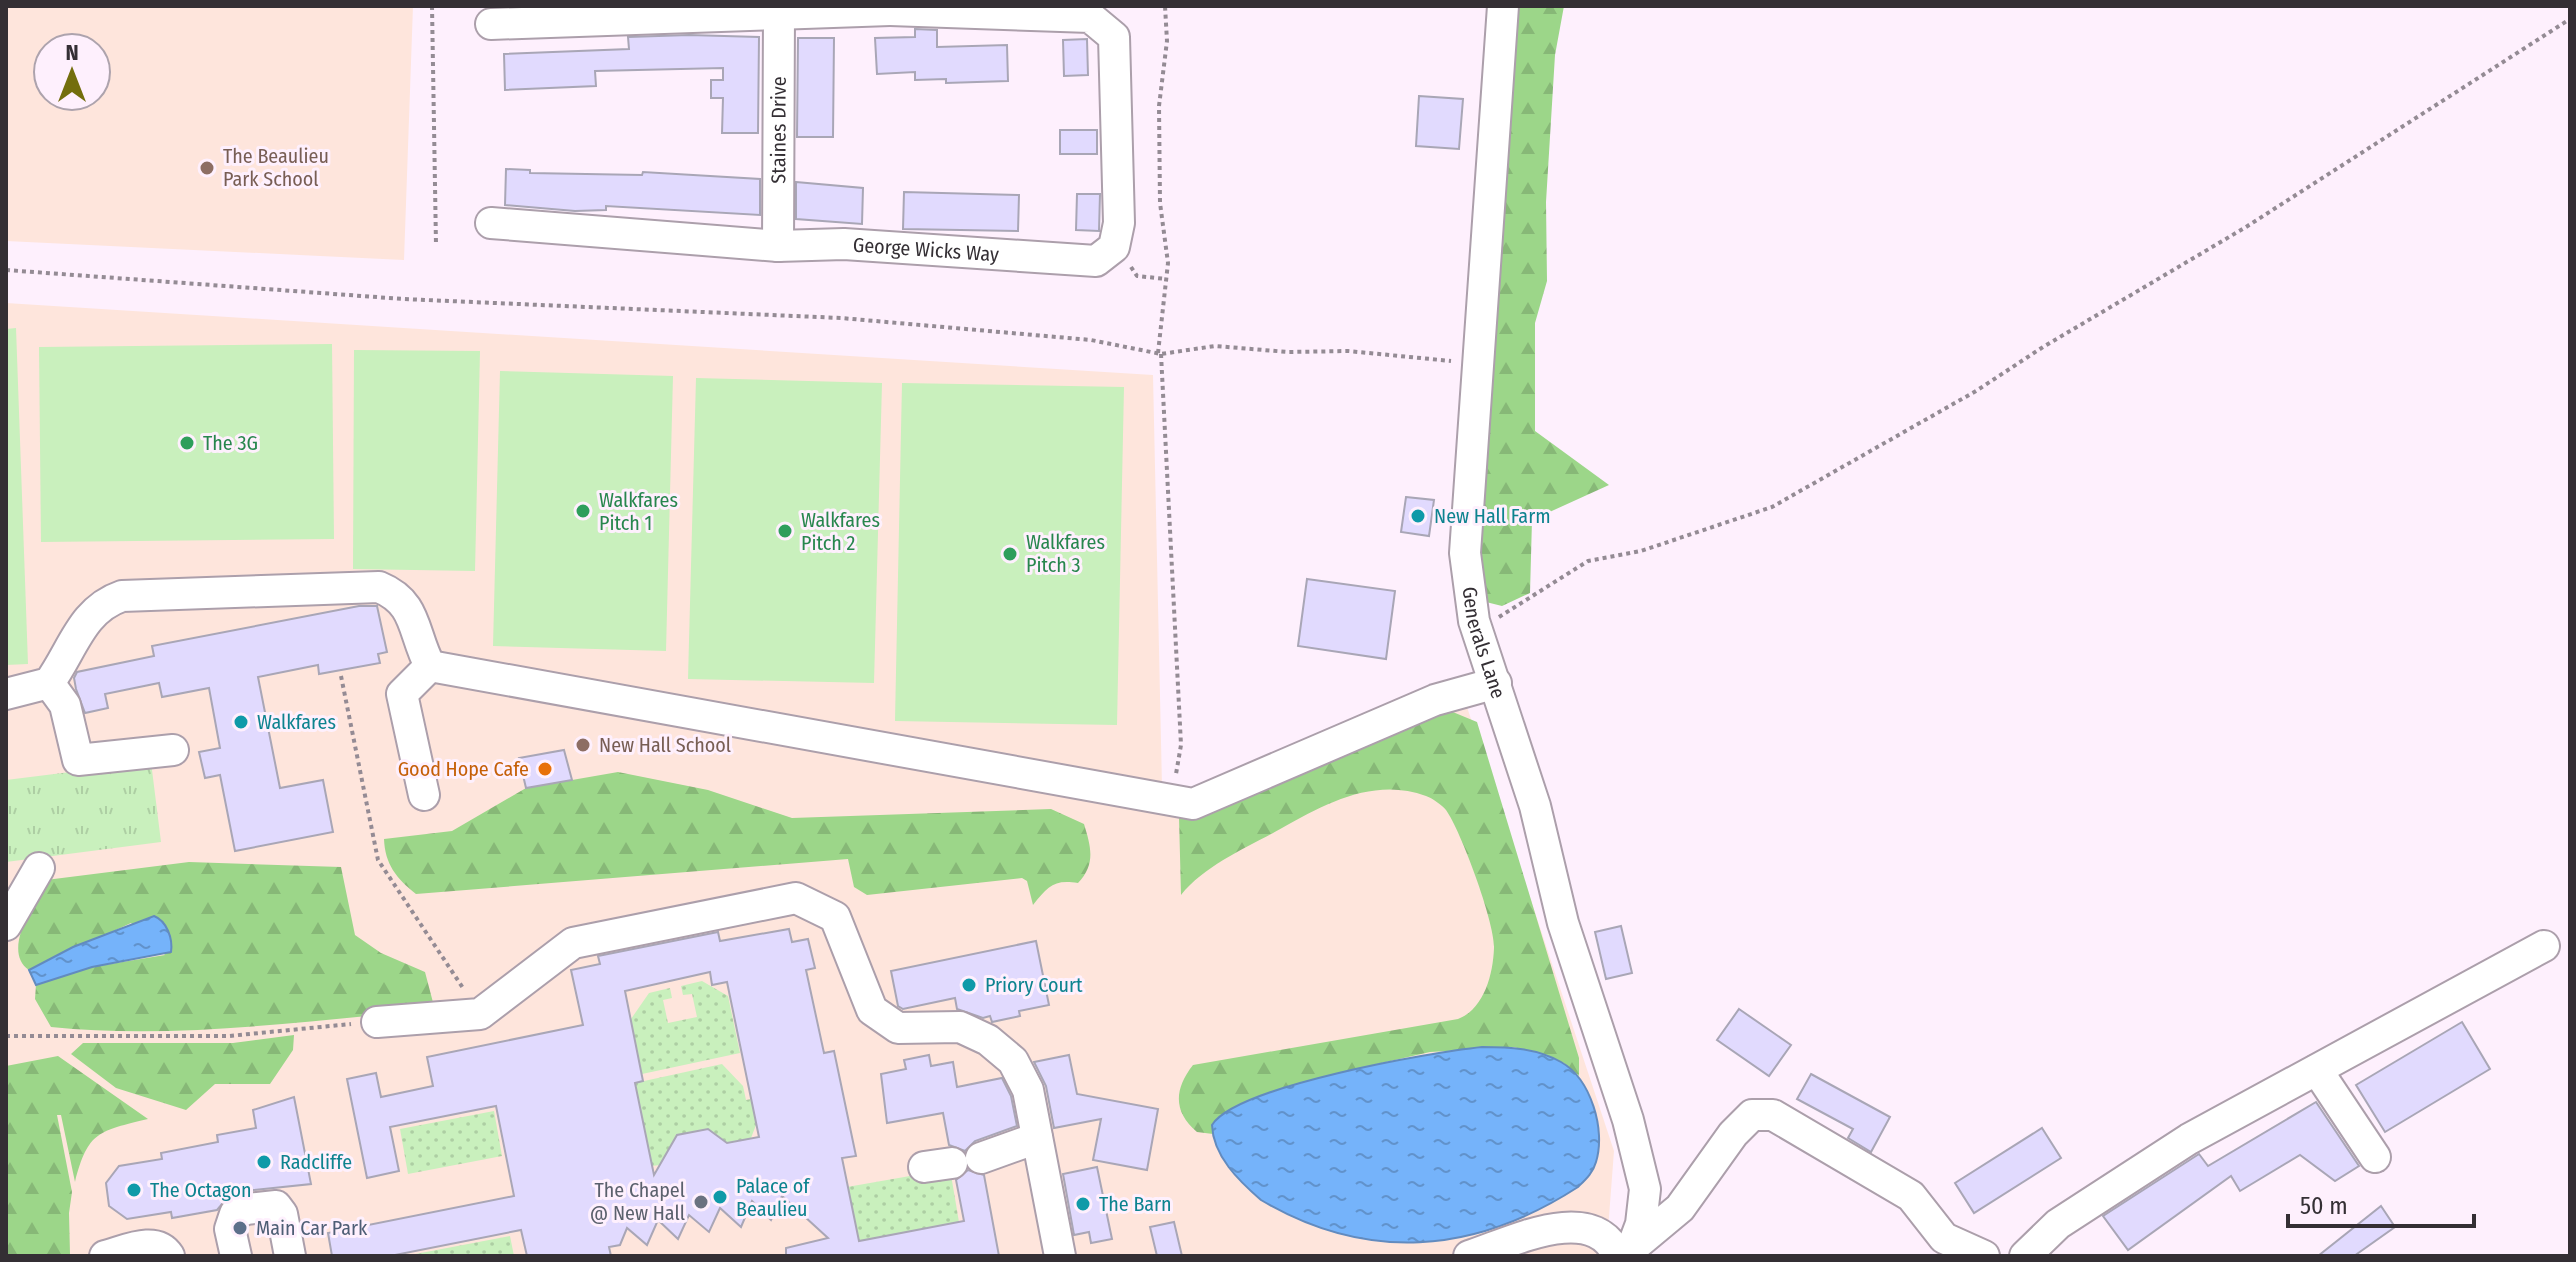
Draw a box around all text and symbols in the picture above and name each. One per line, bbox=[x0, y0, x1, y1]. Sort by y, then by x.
north arrow bbox=[32, 32, 112, 112]
text: N bbox=[65, 39, 79, 66]
street label: Staines Drive bbox=[766, 76, 791, 184]
place label: The Beaulieu Park School bbox=[223, 144, 329, 191]
marker: The Beaulieu Park School bbox=[198, 159, 216, 177]
street label: George Wicks Way bbox=[852, 233, 1000, 266]
place label: The 3G bbox=[203, 431, 258, 455]
marker: The 3G bbox=[178, 434, 196, 452]
place label: Walkfares Pitch 1 bbox=[599, 488, 678, 535]
marker: Walkfares Pitch 1 bbox=[574, 502, 592, 520]
place label: New Hall Farm bbox=[1434, 504, 1551, 528]
marker: New Hall Farm bbox=[1409, 507, 1427, 525]
place label: Walkfares Pitch 2 bbox=[801, 508, 880, 555]
marker: Walkfares Pitch 2 bbox=[776, 522, 794, 540]
place label: Walkfares Pitch 3 bbox=[1026, 530, 1105, 577]
marker: Walkfares Pitch 3 bbox=[1001, 545, 1019, 563]
street label: Generals Lane bbox=[1458, 585, 1511, 701]
place label: Walkfares bbox=[257, 710, 336, 734]
marker: Walkfares bbox=[232, 713, 250, 731]
place label: New Hall School bbox=[599, 733, 731, 757]
marker: New Hall School bbox=[574, 736, 592, 754]
place label: Good Hope Cafe bbox=[398, 757, 529, 781]
marker: Good Hope Cafe bbox=[536, 760, 554, 778]
place label: Priory Court bbox=[985, 973, 1083, 997]
marker: Priory Court bbox=[960, 976, 978, 994]
place label: Radcliffe bbox=[280, 1150, 352, 1174]
marker: Radcliffe bbox=[255, 1153, 273, 1171]
place label: Palace of Beaulieu bbox=[736, 1174, 811, 1221]
place label: The Octagon bbox=[150, 1178, 252, 1202]
place label: The Chapel @ New Hall bbox=[590, 1178, 685, 1225]
scale bar bbox=[2288, 1178, 2474, 1228]
marker: The Octagon bbox=[125, 1181, 143, 1199]
marker: Palace of Beaulieu bbox=[711, 1188, 729, 1206]
place label: The Barn bbox=[1099, 1192, 1172, 1216]
text: 50 m bbox=[2300, 1192, 2348, 1220]
marker: The Chapel @ New Hall bbox=[692, 1193, 710, 1211]
marker: The Barn bbox=[1074, 1195, 1092, 1213]
place label: Main Car Park bbox=[256, 1216, 368, 1240]
marker: Main Car Park bbox=[231, 1219, 249, 1237]

